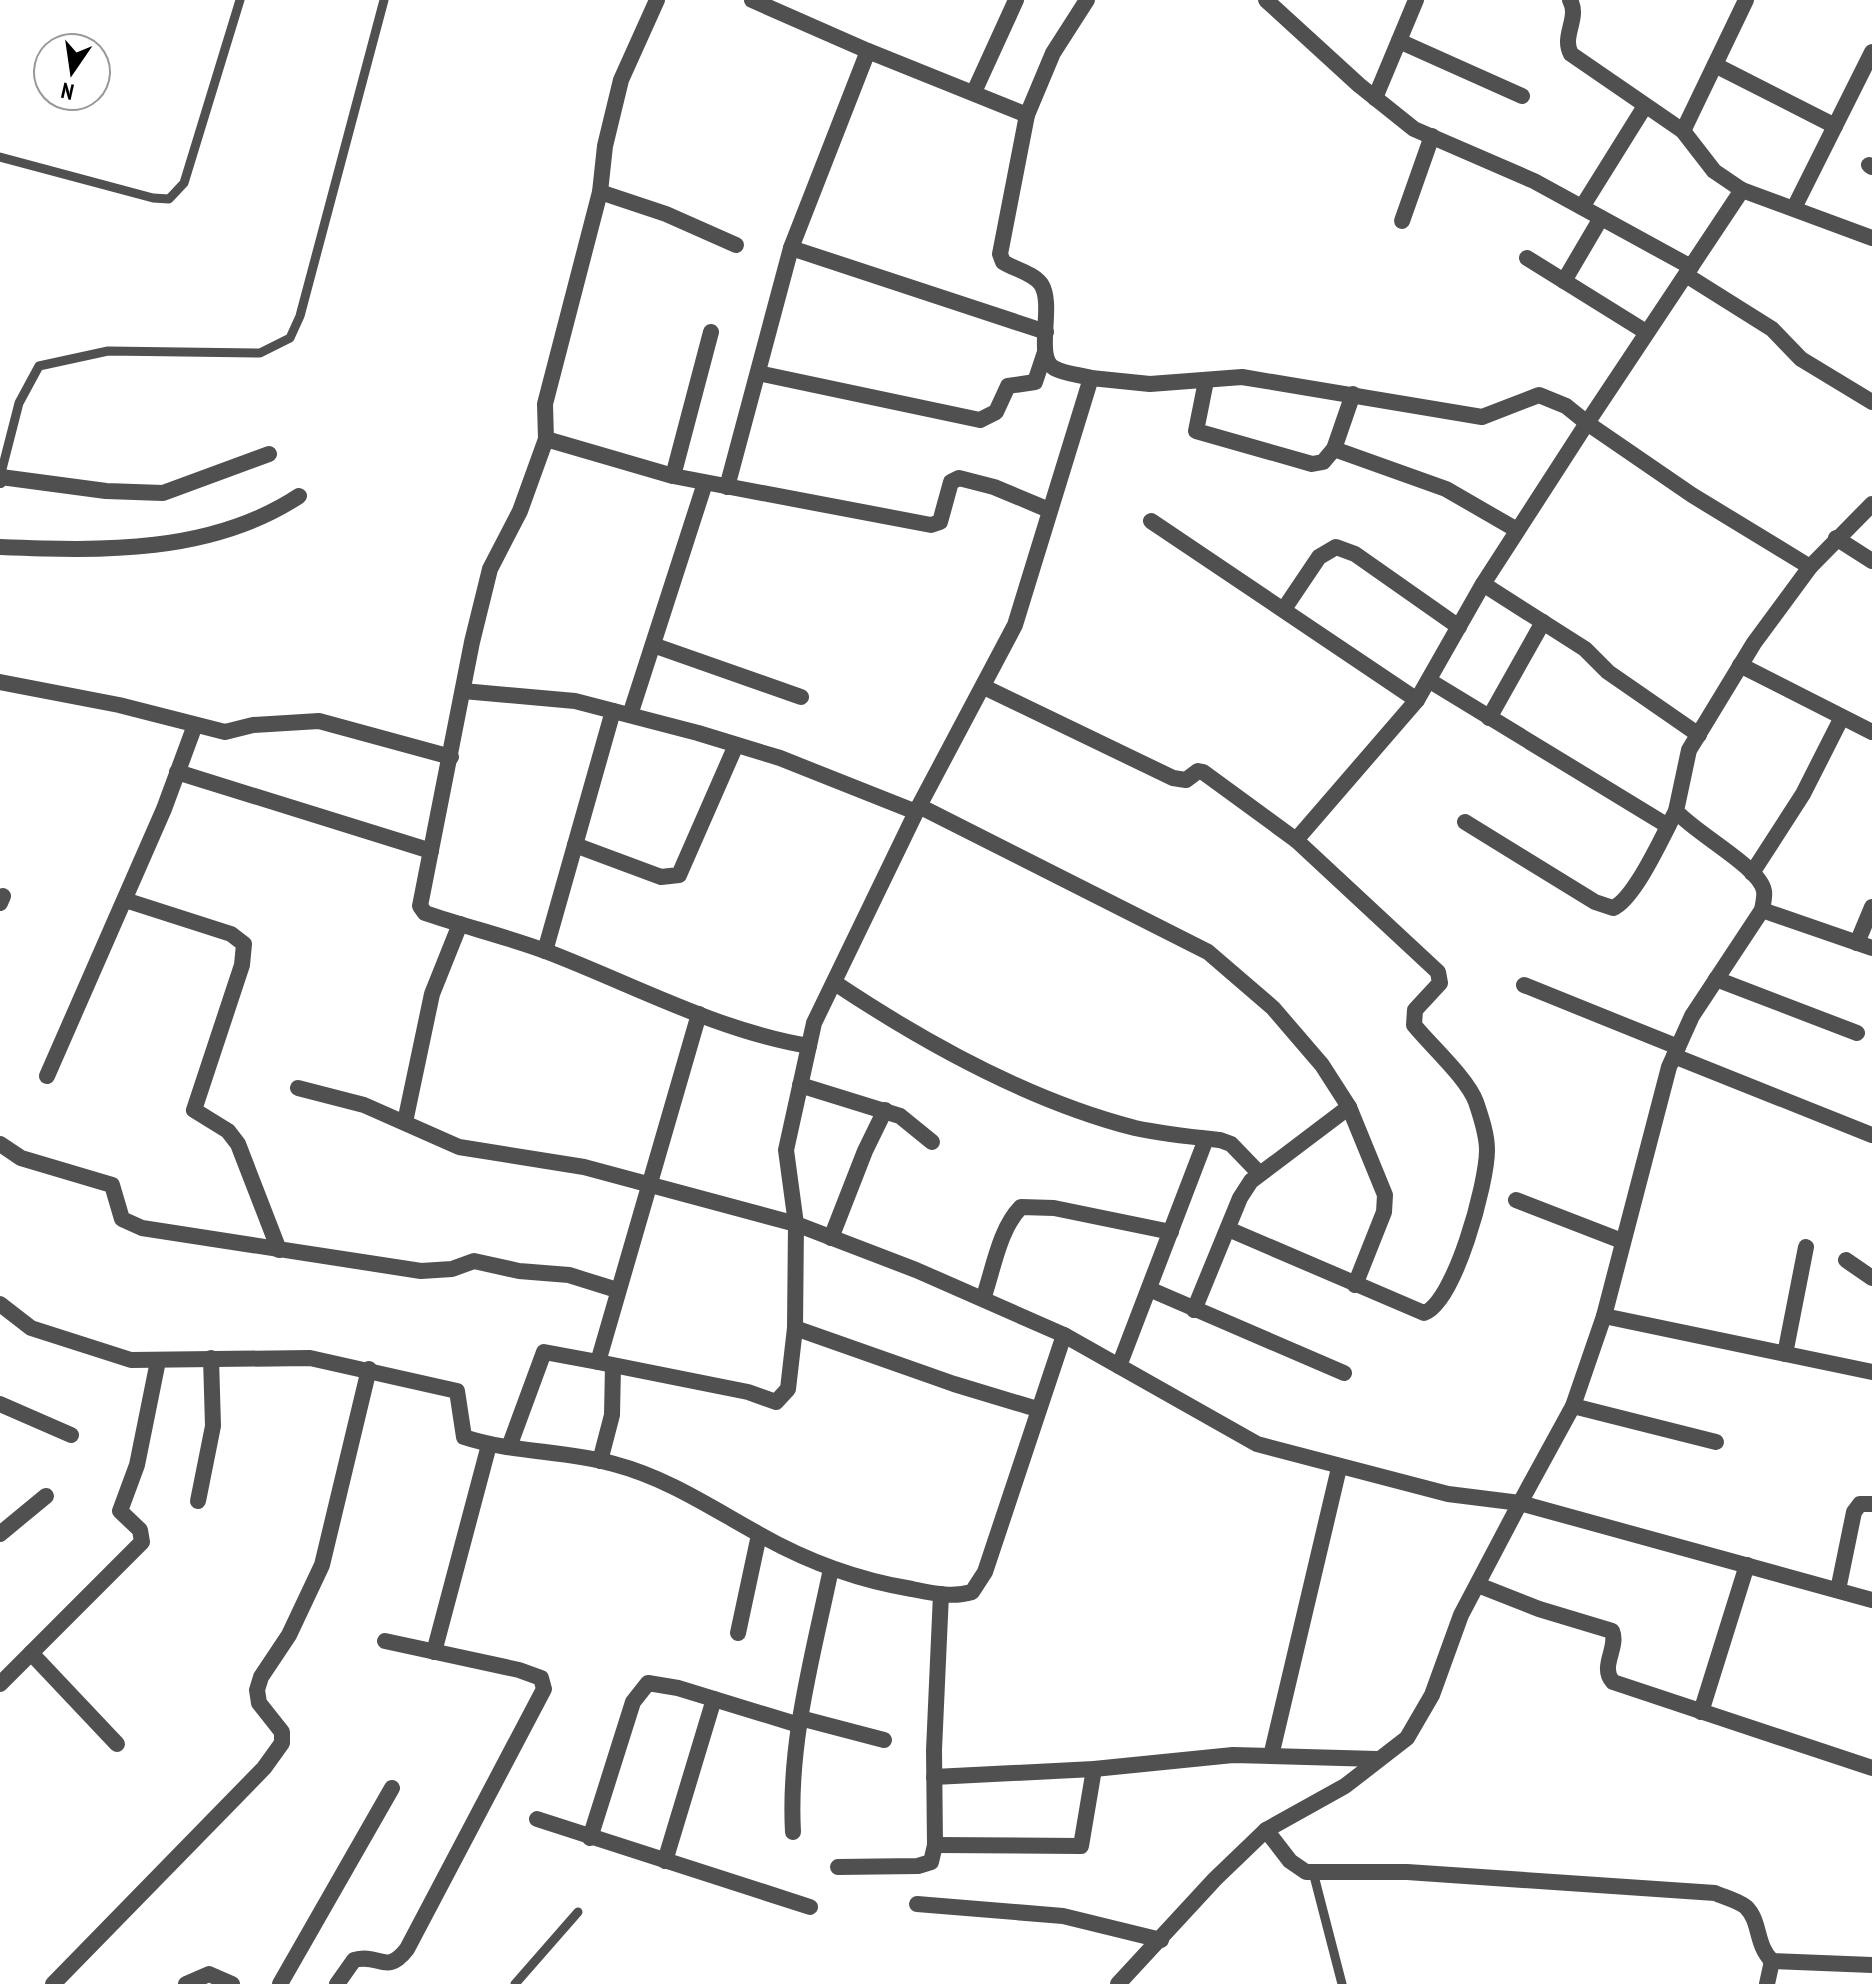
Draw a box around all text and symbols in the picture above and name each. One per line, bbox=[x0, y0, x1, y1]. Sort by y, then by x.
north arrow bbox=[32, 32, 112, 112]
text: N bbox=[59, 77, 76, 106]

